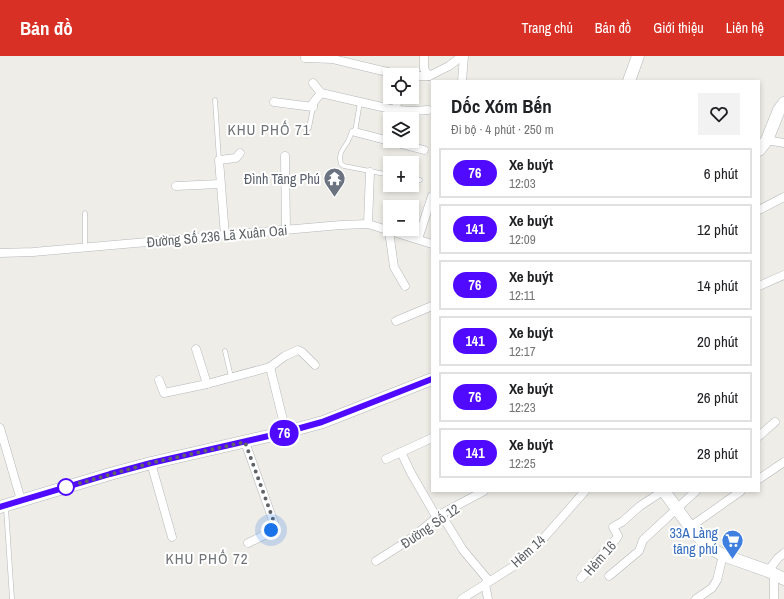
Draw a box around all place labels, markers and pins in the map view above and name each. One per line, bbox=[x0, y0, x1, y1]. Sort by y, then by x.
temple icon: Đình Tăng Phú bbox=[322, 166, 348, 199]
place label: Đình Tăng Phú bbox=[244, 170, 320, 188]
unlabelled marker bbox=[57, 478, 75, 496]
place label: 33A Làng tăng phú bbox=[669, 524, 719, 558]
supermarket icon: 33A Làng tăng phú bbox=[720, 528, 746, 561]

